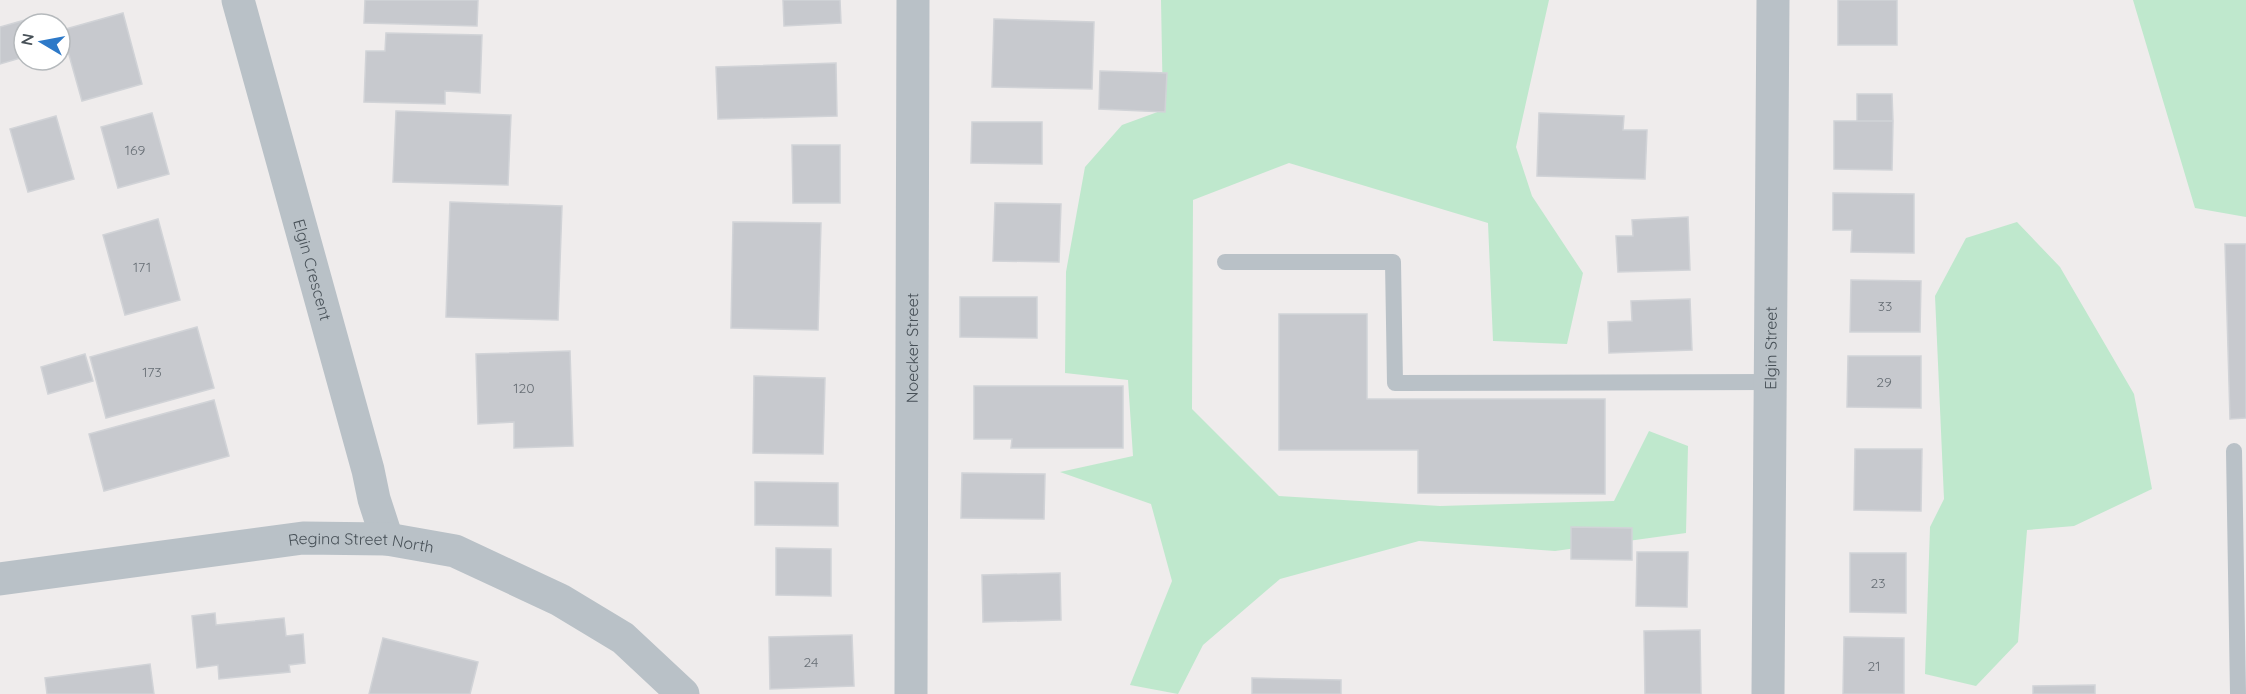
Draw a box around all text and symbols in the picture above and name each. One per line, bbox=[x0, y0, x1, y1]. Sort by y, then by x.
north arrow bbox=[12, 12, 72, 72]
text: N bbox=[16, 32, 38, 47]
house number: 169 bbox=[125, 141, 145, 159]
street label: Elgin Crescent bbox=[289, 217, 336, 323]
house number: 171 bbox=[133, 258, 151, 276]
street label: Noecker Street bbox=[902, 293, 922, 403]
house number: 33 bbox=[1878, 297, 1892, 315]
street label: Elgin Street bbox=[1760, 306, 1781, 390]
house number: 173 bbox=[142, 363, 162, 381]
house number: 29 bbox=[1876, 373, 1892, 391]
house number: 120 bbox=[513, 379, 535, 397]
street label: Regina Street North bbox=[287, 528, 436, 557]
house number: 23 bbox=[1870, 574, 1886, 592]
house number: 24 bbox=[804, 653, 818, 671]
house number: 21 bbox=[1868, 657, 1880, 675]

